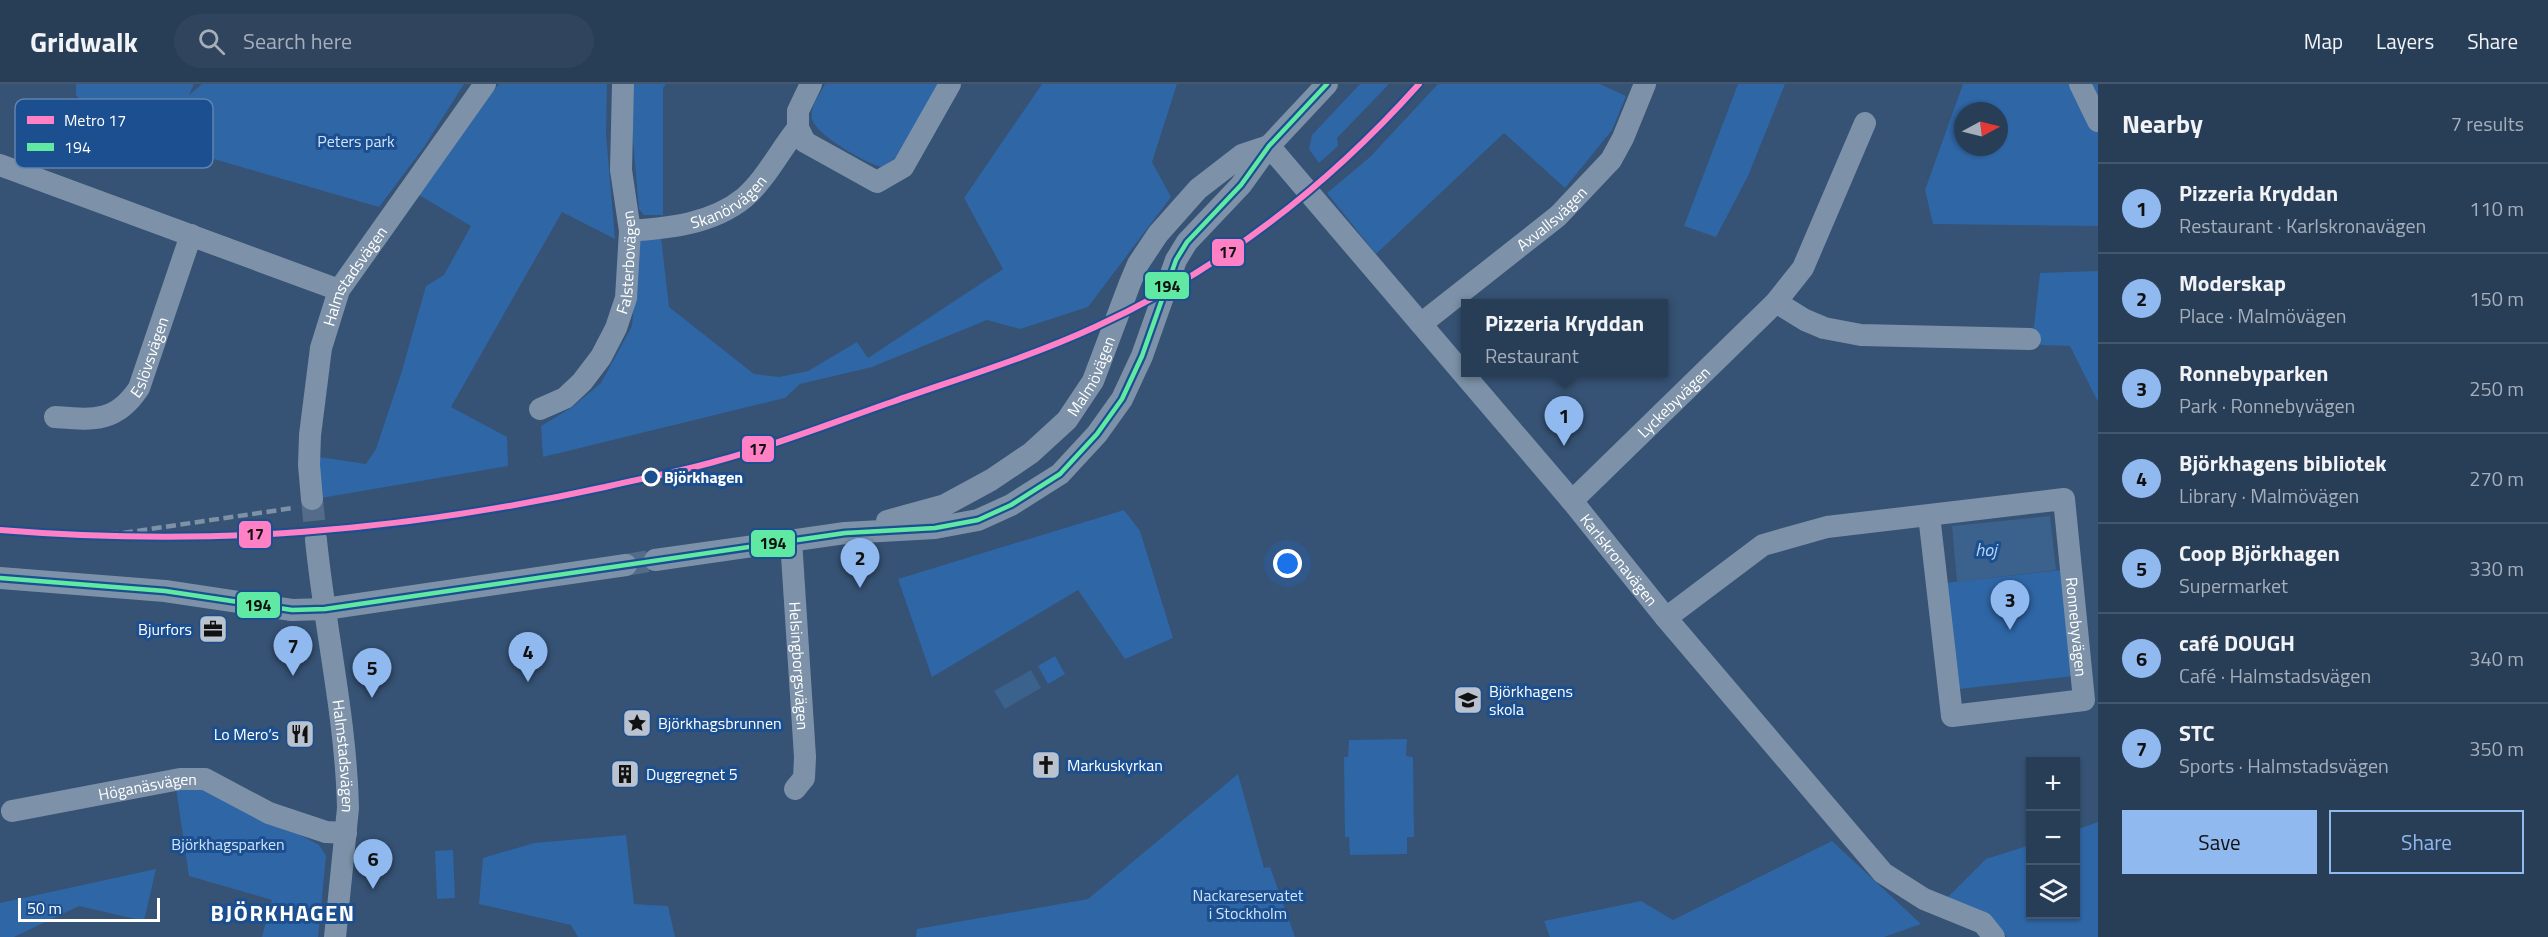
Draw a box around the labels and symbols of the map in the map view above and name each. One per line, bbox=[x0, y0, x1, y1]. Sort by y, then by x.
legend bbox=[15, 99, 213, 168]
north arrow bbox=[1954, 102, 2008, 156]
text: Metro 17 bbox=[64, 108, 126, 132]
park label: Peters park bbox=[317, 129, 395, 153]
text: 194 bbox=[64, 135, 91, 159]
street label: Skanörvägen bbox=[688, 170, 772, 235]
street label: Axvallsvägen bbox=[1511, 181, 1592, 257]
street label: Falsterbovägen bbox=[610, 209, 642, 317]
street label: Halmstadsvägen bbox=[316, 221, 393, 329]
line badge: 17 bbox=[1211, 238, 1245, 267]
text: 17 bbox=[1219, 240, 1237, 264]
line badge: 194 bbox=[1144, 271, 1190, 300]
text: 194 bbox=[1154, 274, 1180, 298]
street label: Eslövsvägen bbox=[124, 314, 174, 403]
street label: Malmövägen bbox=[1061, 333, 1121, 421]
street label: Lyckebyvägen bbox=[1632, 361, 1716, 443]
pin: 1 bbox=[1544, 396, 1584, 446]
line badge: 17 bbox=[741, 435, 775, 463]
text: 17 bbox=[749, 437, 767, 461]
place label: Björkhagen bbox=[664, 465, 743, 489]
marker: Björkhagen bbox=[642, 468, 660, 486]
street label: Karlskronavägen bbox=[1575, 508, 1664, 611]
line badge: 17 bbox=[238, 520, 272, 549]
text: 17 bbox=[246, 522, 264, 546]
line badge: 194 bbox=[750, 529, 796, 558]
text: 194 bbox=[760, 531, 786, 555]
water label: hoj bbox=[1975, 536, 1999, 563]
pin: 2 bbox=[840, 538, 880, 588]
your location bbox=[1273, 549, 1302, 578]
street label: Ronnebyvägen bbox=[2060, 576, 2094, 678]
pin: 3 bbox=[1990, 580, 2030, 630]
line badge: 194 bbox=[236, 591, 281, 619]
text: 194 bbox=[245, 593, 271, 617]
street label: Helsingborgsvägen bbox=[783, 601, 815, 731]
office icon: Bjurfors bbox=[197, 613, 229, 645]
place label: Bjurfors bbox=[138, 617, 192, 641]
pin: 7 bbox=[274, 626, 312, 676]
pin: 4 bbox=[508, 632, 548, 682]
pin: 5 bbox=[352, 648, 392, 698]
place label: Björkhagens skola bbox=[1489, 679, 1573, 721]
school or university icon: Björkhagens skola bbox=[1452, 684, 1484, 716]
street label: Halmstadsvägen bbox=[326, 698, 360, 814]
place icon: Björkhagsbrunnen bbox=[621, 707, 653, 739]
place label: Björkhagsbrunnen bbox=[658, 711, 782, 735]
restaurant icon: Lo Mero’s bbox=[284, 718, 316, 750]
place label: Lo Mero’s bbox=[214, 722, 279, 746]
church icon: Markuskyrkan bbox=[1030, 749, 1062, 781]
place label: Markuskyrkan bbox=[1067, 753, 1163, 777]
building icon: Duggregnet 5 bbox=[609, 758, 641, 790]
place label: Duggregnet 5 bbox=[646, 762, 738, 786]
street label: Höganäsvägen bbox=[96, 767, 197, 806]
park label: Björkhagsparken bbox=[171, 832, 285, 856]
pin: 6 bbox=[354, 840, 392, 889]
park label: Nackareservatet i Stockholm bbox=[1193, 883, 1304, 925]
scale bar bbox=[18, 895, 160, 922]
district label: BJÖRKHAGEN bbox=[211, 896, 355, 930]

